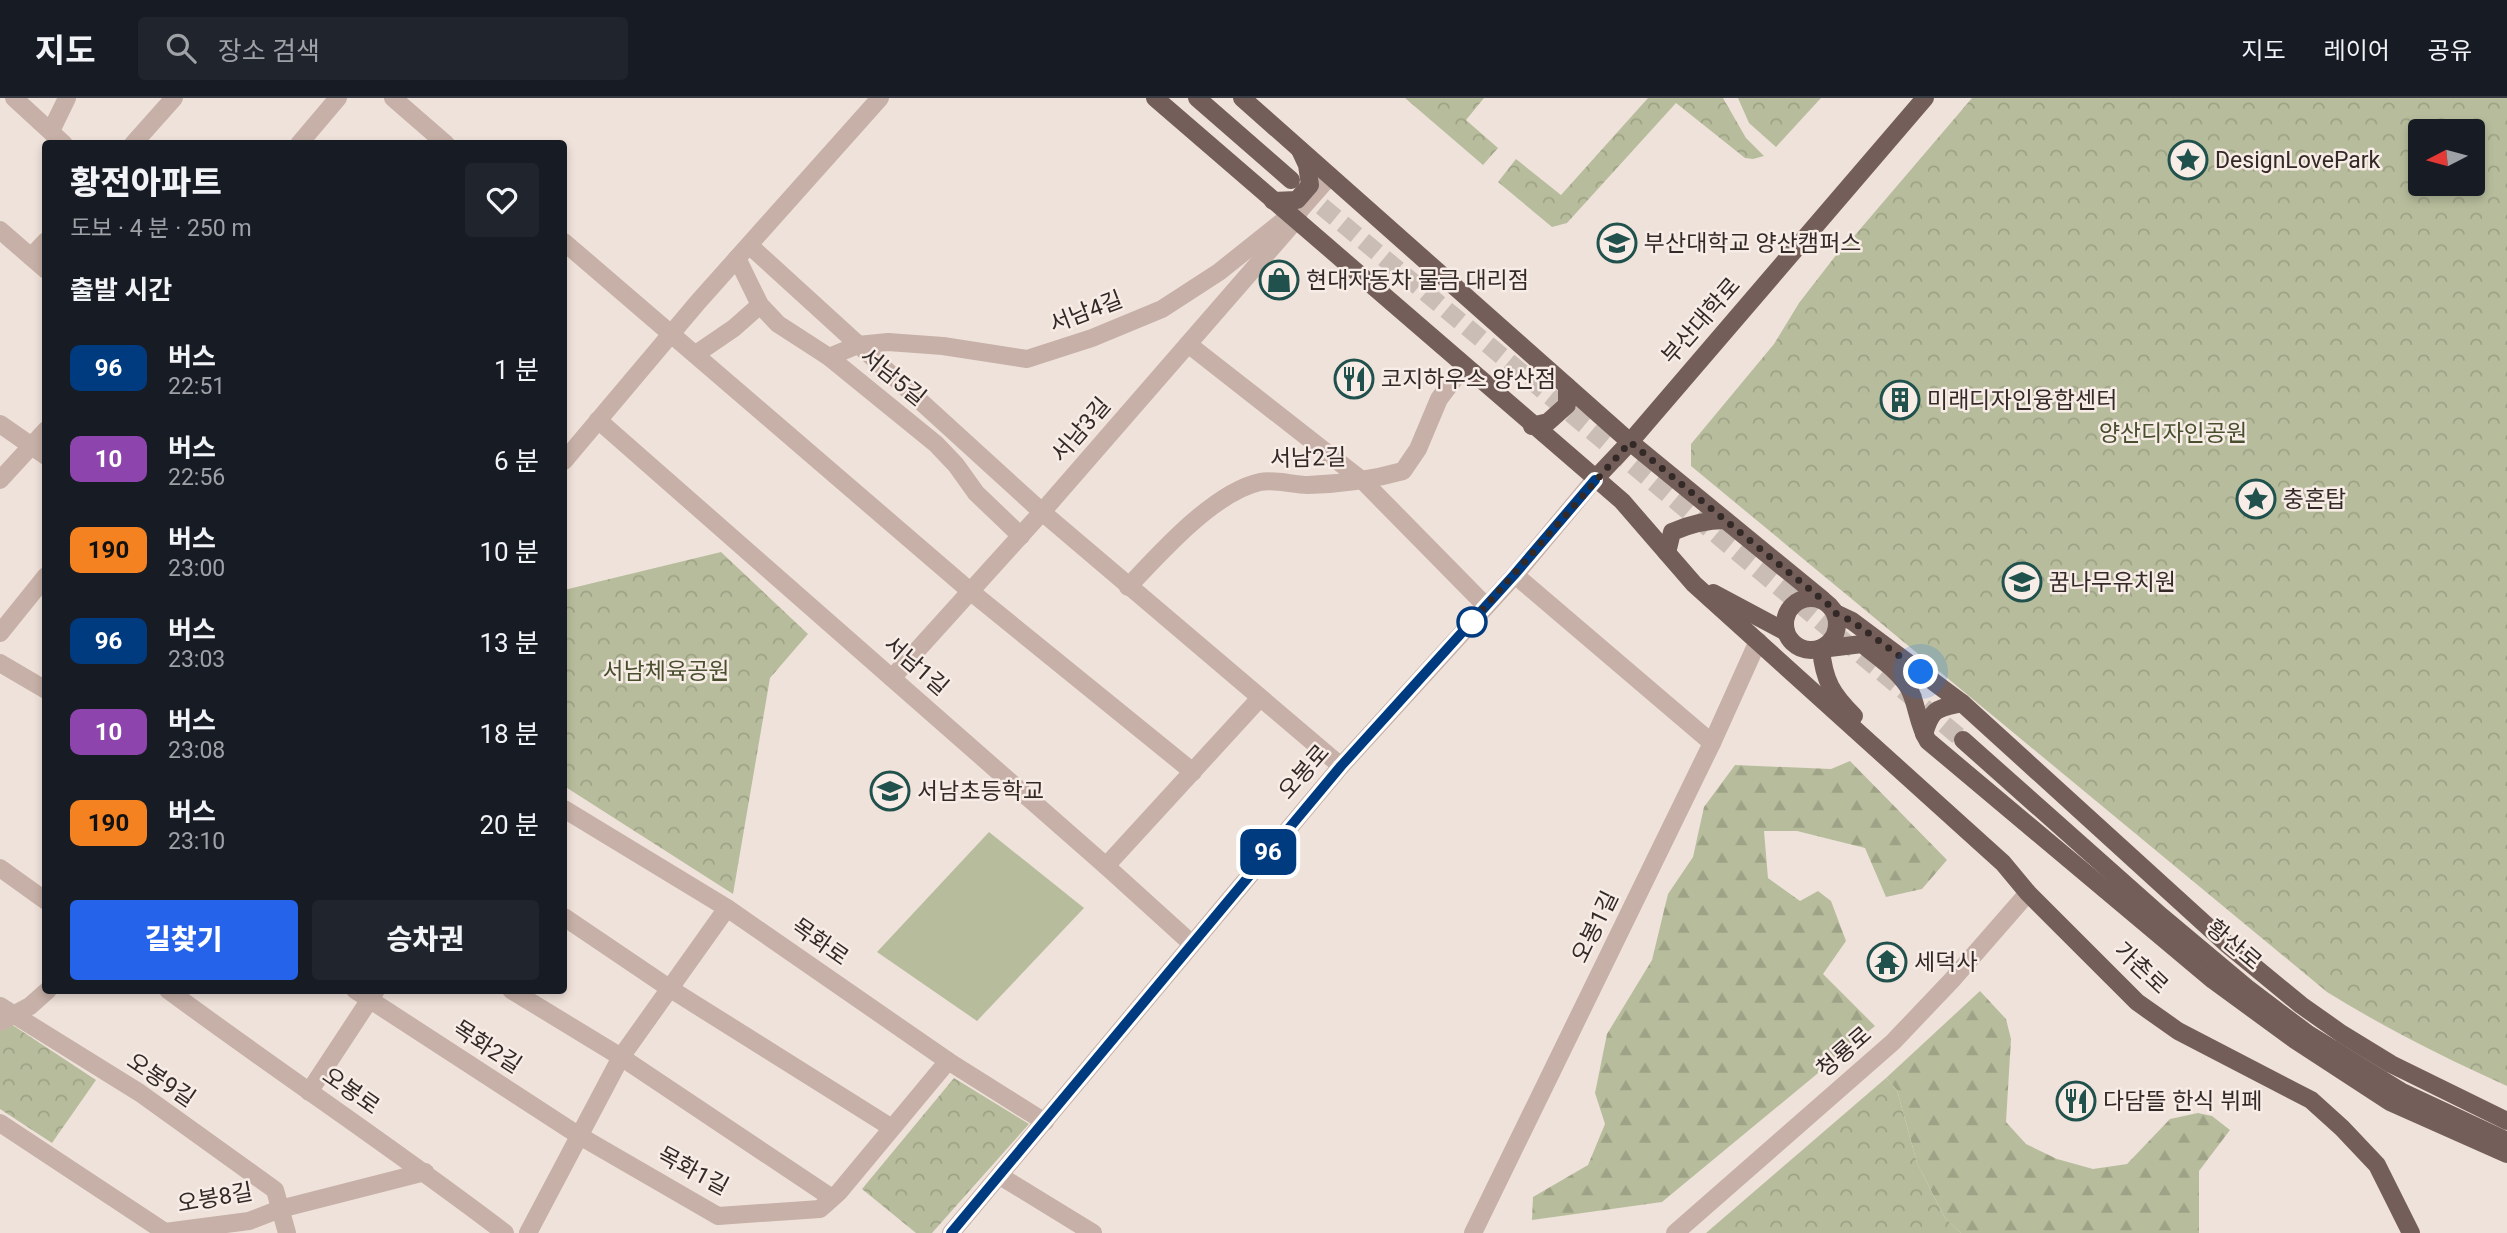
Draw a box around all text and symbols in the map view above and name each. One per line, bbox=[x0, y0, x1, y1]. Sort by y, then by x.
search box bbox=[138, 17, 628, 80]
icon: search bbox=[162, 29, 200, 67]
text: 지도 bbox=[35, 31, 96, 70]
text: 장소 검색 bbox=[218, 36, 320, 66]
text: 지도 bbox=[2241, 37, 2286, 65]
text: 레이어 bbox=[2324, 37, 2390, 65]
text: 공유 bbox=[2428, 37, 2472, 65]
north arrow bbox=[2408, 119, 2485, 196]
map controls bbox=[2408, 119, 2485, 196]
place icon: DesignLovePark bbox=[2167, 139, 2209, 181]
place label: DesignLovePark bbox=[2215, 147, 2381, 174]
text: 황전아파트 bbox=[70, 163, 222, 202]
button: heart bbox=[465, 163, 539, 237]
text: 도보 · 4 분 · 250 m bbox=[70, 215, 252, 242]
school or university icon: 부산대학교 양산캠퍼스 bbox=[1596, 222, 1638, 264]
place label: 부산대학교 양산캠퍼스 bbox=[1644, 230, 1861, 257]
shop icon: 현대자동차 물금 대리점 bbox=[1258, 259, 1300, 301]
place label: 현대자동차 물금 대리점 bbox=[1306, 267, 1529, 294]
street label: 부산대학로 bbox=[1656, 272, 1746, 370]
text: 출발 시간 bbox=[70, 275, 172, 305]
street label: 서남4길 bbox=[1045, 286, 1127, 338]
text: 버스 bbox=[168, 342, 216, 372]
street label: 서남5길 bbox=[855, 342, 931, 412]
text: 96 bbox=[95, 354, 122, 382]
text: 1 분 bbox=[494, 355, 539, 385]
restaurant icon: 코지하우스 양산점 bbox=[1333, 358, 1375, 400]
place label: 코지하우스 양산점 bbox=[1381, 366, 1556, 393]
text: 22:51 bbox=[168, 373, 225, 400]
building icon: 미래디자인융합센터 bbox=[1879, 379, 1921, 421]
place label: 미래디자인융합센터 bbox=[1927, 387, 2117, 414]
street label: 서남3길 bbox=[1046, 392, 1116, 468]
park label: 양산디자인공원 bbox=[2099, 420, 2247, 447]
text: 버스 bbox=[168, 433, 216, 463]
street label: 서남2길 bbox=[1270, 444, 1346, 472]
text: 10 bbox=[95, 445, 122, 473]
text: 6 분 bbox=[494, 446, 539, 476]
text: 22:56 bbox=[168, 464, 225, 491]
place icon: 충혼탑 bbox=[2235, 478, 2277, 520]
place label: 충혼탑 bbox=[2283, 486, 2346, 513]
text: 버스 bbox=[168, 524, 216, 554]
text: 190 bbox=[88, 536, 129, 564]
text: 10 분 bbox=[479, 537, 539, 567]
text: 23:00 bbox=[168, 555, 225, 582]
school or university icon: 꿈나무유치원 bbox=[2001, 561, 2043, 603]
place label: 꿈나무유치원 bbox=[2049, 569, 2176, 596]
unlabelled marker bbox=[1457, 607, 1487, 637]
text: 버스 bbox=[168, 615, 216, 645]
text: 96 bbox=[95, 627, 122, 655]
text: 13 분 bbox=[479, 628, 539, 658]
street label: 서남1길 bbox=[878, 631, 954, 701]
text: 23:03 bbox=[168, 646, 225, 673]
your location bbox=[1903, 654, 1938, 689]
park label: 서남체육공원 bbox=[603, 658, 729, 685]
text: 버스 bbox=[168, 706, 216, 736]
text: 10 bbox=[95, 718, 122, 746]
text: 18 분 bbox=[479, 719, 539, 749]
text: 23:08 bbox=[168, 737, 225, 764]
street label: 오봉로 bbox=[1273, 739, 1335, 805]
school or university icon: 서남초등학교 bbox=[869, 770, 911, 812]
place label: 서남초등학교 bbox=[917, 778, 1044, 805]
text: 버스 bbox=[168, 797, 216, 827]
text: 190 bbox=[88, 809, 129, 837]
text: 20 분 bbox=[479, 810, 539, 840]
text: 23:10 bbox=[168, 828, 225, 855]
line badge: 96 bbox=[1236, 829, 1300, 875]
text: 96 bbox=[1254, 838, 1282, 866]
street label: 오봉1길 bbox=[1566, 887, 1624, 967]
button: 길찾기 bbox=[70, 900, 298, 980]
button: 승차권 bbox=[312, 900, 539, 980]
street label: 목화로 bbox=[786, 913, 854, 971]
street label: 황산로 bbox=[2201, 914, 2267, 976]
street label: 가촌로 bbox=[2109, 936, 2173, 1000]
temple icon: 세덕사 bbox=[1866, 941, 1908, 983]
place label: 세덕사 bbox=[1914, 949, 1977, 976]
street label: 목화2길 bbox=[448, 1015, 526, 1079]
street label: 청룡로 bbox=[1811, 1021, 1877, 1083]
street label: 오봉9길 bbox=[122, 1047, 200, 1113]
street label: 오봉로 bbox=[317, 1062, 385, 1120]
restaurant icon: 다담뜰 한식 뷔페 bbox=[2055, 1080, 2097, 1122]
place label: 다담뜰 한식 뷔페 bbox=[2103, 1088, 2263, 1115]
street label: 목화1길 bbox=[653, 1141, 733, 1201]
street label: 오봉8길 bbox=[175, 1178, 255, 1218]

